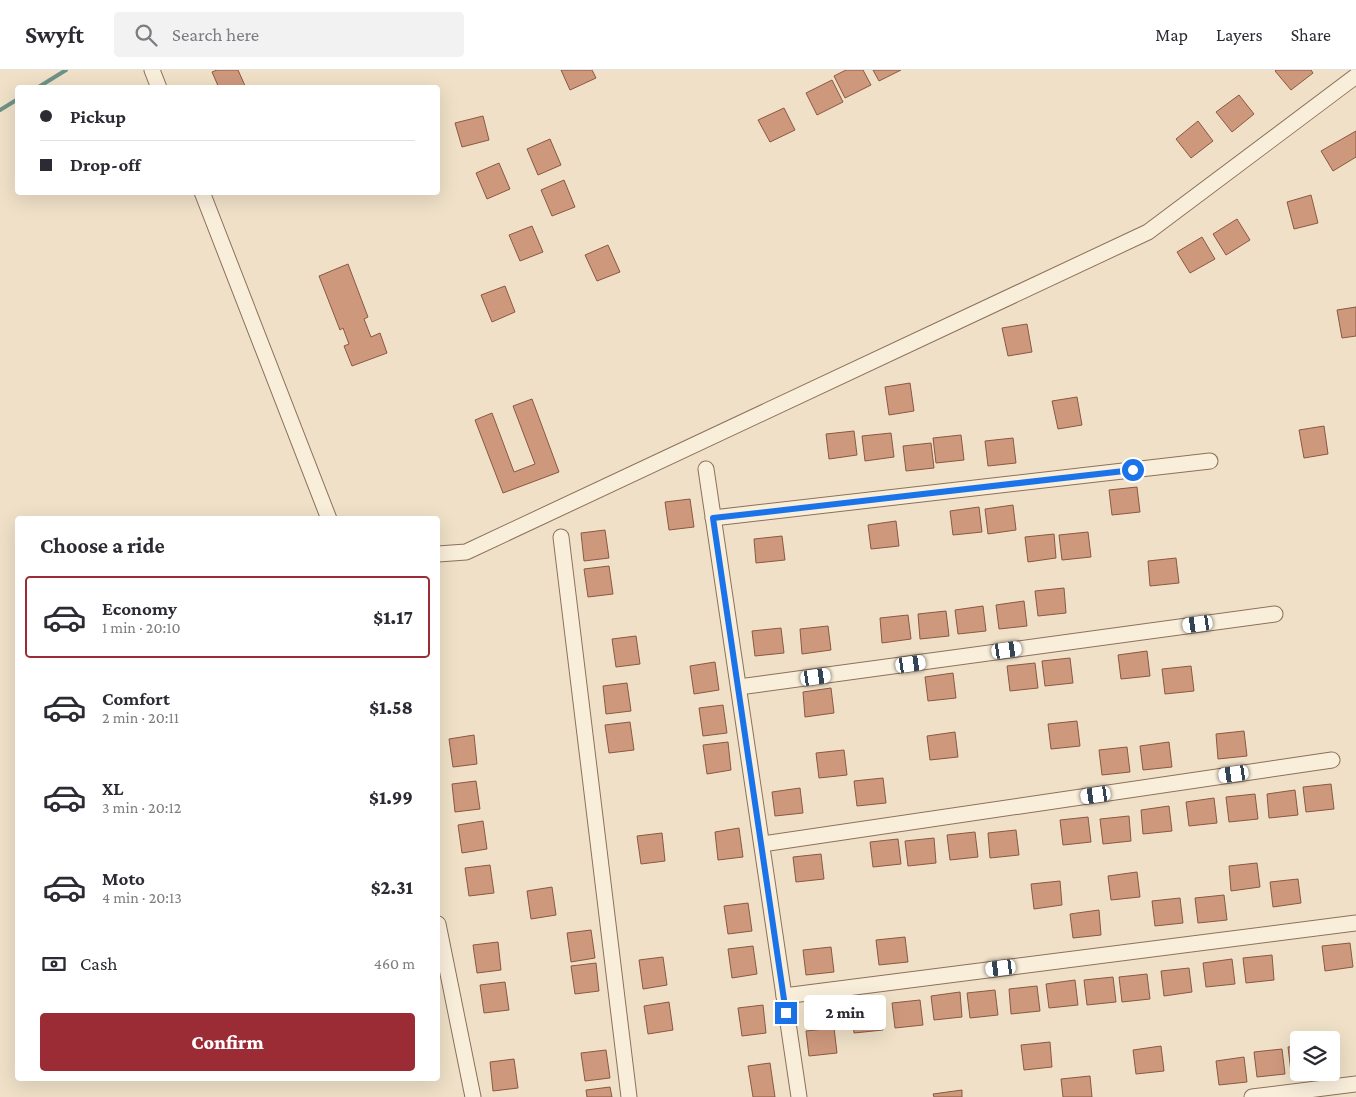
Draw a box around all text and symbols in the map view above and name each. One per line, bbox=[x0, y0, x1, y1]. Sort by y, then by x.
search box bbox=[114, 12, 464, 57]
text: Swyft bbox=[25, 21, 84, 48]
icon: search bbox=[132, 21, 160, 49]
text: Search here bbox=[172, 24, 259, 45]
text: Map bbox=[1155, 25, 1188, 45]
text: Layers bbox=[1216, 25, 1263, 45]
text: Share bbox=[1291, 25, 1331, 45]
text: Pickup bbox=[70, 106, 126, 127]
text: Drop-off bbox=[70, 154, 141, 175]
route start bbox=[1122, 459, 1144, 481]
text: Choose a ride bbox=[40, 533, 165, 558]
icon: car bbox=[42, 595, 87, 640]
text: Economy bbox=[102, 598, 177, 619]
text: $1.17 bbox=[373, 607, 413, 628]
car bbox=[1182, 614, 1213, 634]
text: 1 min · 20:10 bbox=[102, 619, 180, 636]
car bbox=[991, 640, 1022, 660]
car bbox=[895, 654, 926, 674]
car bbox=[800, 667, 831, 687]
icon: car bbox=[42, 685, 87, 730]
text: Comfort bbox=[102, 688, 170, 709]
text: $1.58 bbox=[369, 697, 413, 718]
text: 2 min · 20:11 bbox=[102, 709, 179, 726]
car bbox=[1218, 764, 1249, 784]
icon: car bbox=[42, 775, 87, 820]
text: XL bbox=[102, 778, 124, 799]
car bbox=[1080, 785, 1111, 805]
text: $1.99 bbox=[369, 787, 413, 808]
text: 3 min · 20:12 bbox=[102, 799, 181, 816]
icon: car bbox=[42, 865, 87, 910]
text: Moto bbox=[102, 868, 145, 889]
text: $2.31 bbox=[371, 877, 413, 898]
text: 4 min · 20:13 bbox=[102, 889, 182, 906]
icon: cash bbox=[40, 950, 68, 978]
text: Cash bbox=[80, 953, 118, 974]
text: 460 m bbox=[374, 955, 415, 972]
car bbox=[985, 959, 1016, 977]
callout: 2 min bbox=[804, 996, 886, 1030]
route end bbox=[775, 1002, 797, 1024]
text: 2 min bbox=[825, 1004, 865, 1021]
button: Confirm bbox=[40, 1013, 415, 1071]
map controls bbox=[1290, 1031, 1340, 1081]
button: layers bbox=[1290, 1031, 1340, 1081]

